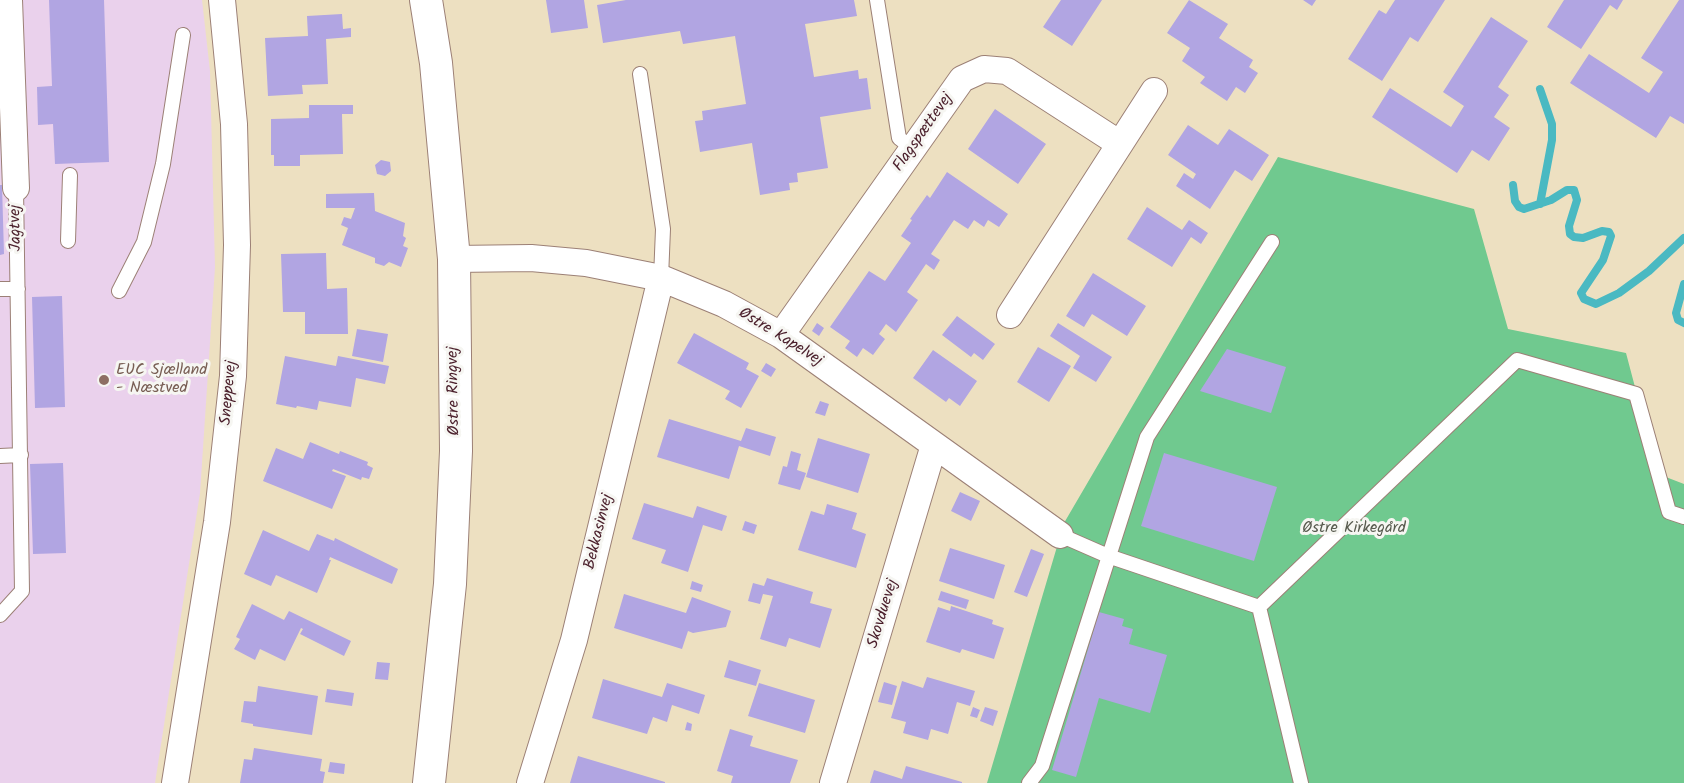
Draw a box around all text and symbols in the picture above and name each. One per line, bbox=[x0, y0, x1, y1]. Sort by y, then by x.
street label: Flagspættevej bbox=[890, 90, 958, 176]
street label: Jagtvej bbox=[7, 204, 27, 252]
street label: Østre Kapelvej bbox=[734, 305, 826, 371]
street label: Østre Ringvej bbox=[445, 346, 465, 436]
street label: Sneppevej bbox=[218, 360, 242, 426]
place label: EUC Sjælland - Næstved bbox=[116, 361, 207, 399]
marker: EUC Sjælland - Næstved bbox=[97, 373, 111, 387]
street label: Bekkasinvej bbox=[581, 492, 619, 572]
park label: Østre Kirkegård bbox=[1302, 519, 1406, 539]
street label: Skovduevej bbox=[864, 577, 904, 651]

